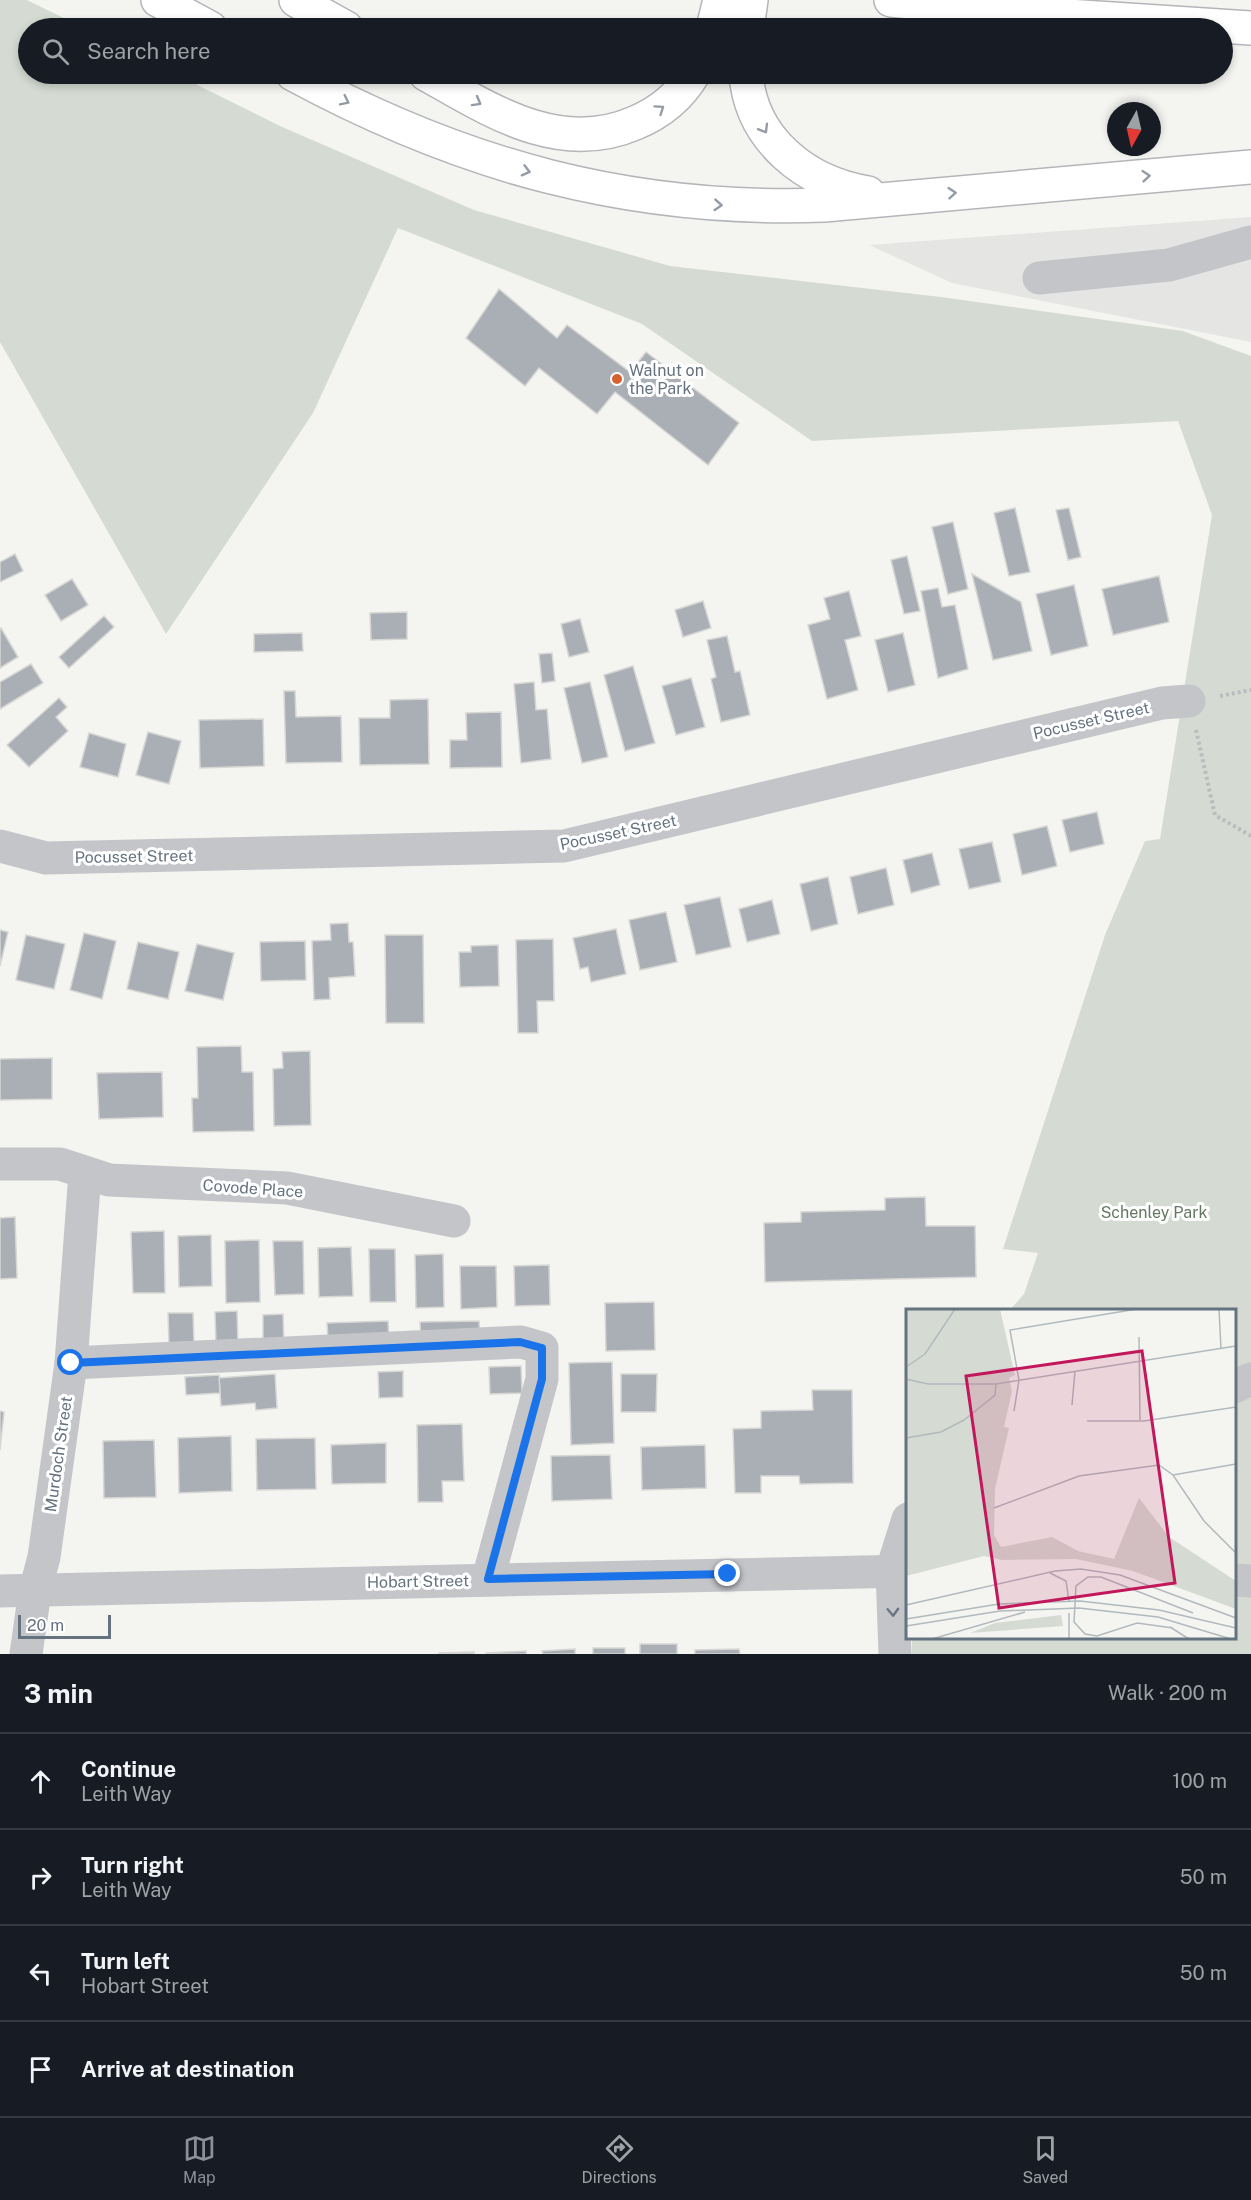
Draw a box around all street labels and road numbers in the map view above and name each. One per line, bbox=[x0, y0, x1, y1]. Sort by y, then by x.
street label: Pocusset Street bbox=[1031, 698, 1151, 743]
street label: Pocusset Street bbox=[558, 811, 678, 854]
street label: Pocusset Street bbox=[74, 846, 194, 867]
street label: Covode Place bbox=[202, 1176, 304, 1201]
street label: Murdoch Street bbox=[41, 1395, 76, 1513]
street label: Hobart Street bbox=[367, 1571, 469, 1592]

